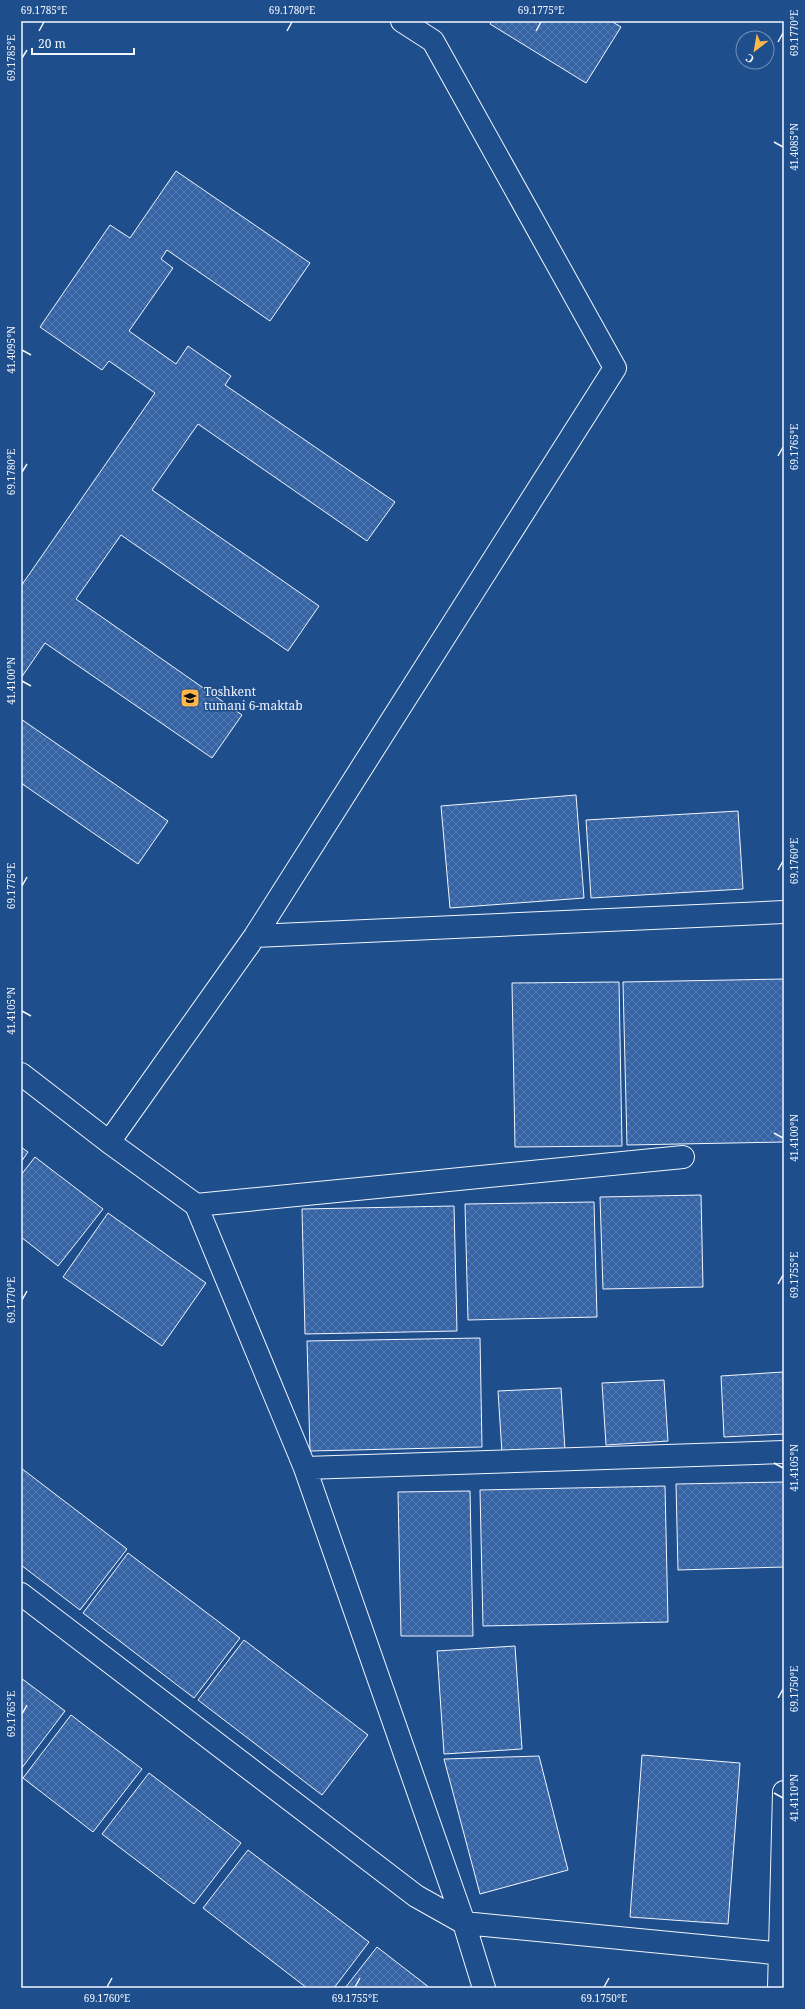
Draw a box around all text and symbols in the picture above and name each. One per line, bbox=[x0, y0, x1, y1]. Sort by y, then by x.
text: 69.1785°E bbox=[21, 3, 67, 17]
text: 69.1780°E bbox=[269, 3, 315, 17]
text: 69.1775°E bbox=[518, 3, 564, 17]
text: 69.1770°E bbox=[787, 10, 801, 56]
scale bar bbox=[32, 30, 134, 56]
north arrow bbox=[735, 30, 775, 70]
text: 69.1785°E bbox=[4, 35, 18, 81]
text: 20 m bbox=[38, 35, 66, 52]
text: С bbox=[743, 51, 757, 67]
text: 41.4085°N bbox=[787, 123, 801, 171]
text: 41.4095°N bbox=[4, 326, 18, 374]
text: 69.1765°E bbox=[787, 424, 801, 470]
text: 69.1780°E bbox=[4, 449, 18, 495]
text: 41.4100°N bbox=[4, 657, 18, 705]
place label: Toshkent tumani 6-maktab bbox=[204, 683, 303, 714]
school or university icon: Toshkent tumani 6-maktab bbox=[179, 687, 201, 709]
text: 69.1760°E bbox=[787, 838, 801, 884]
text: 69.1775°E bbox=[4, 863, 18, 909]
text: 41.4105°N bbox=[4, 987, 18, 1035]
text: 41.4100°N bbox=[787, 1114, 801, 1162]
text: 69.1755°E bbox=[787, 1252, 801, 1298]
text: 69.1770°E bbox=[4, 1277, 18, 1323]
text: 41.4105°N bbox=[787, 1444, 801, 1492]
text: 69.1750°E bbox=[787, 1666, 801, 1712]
text: 69.1765°E bbox=[4, 1691, 18, 1737]
text: 41.4110°N bbox=[787, 1774, 801, 1822]
text: 69.1760°E bbox=[84, 1991, 130, 2005]
text: 69.1755°E bbox=[332, 1991, 378, 2005]
text: 69.1750°E bbox=[581, 1991, 627, 2005]

